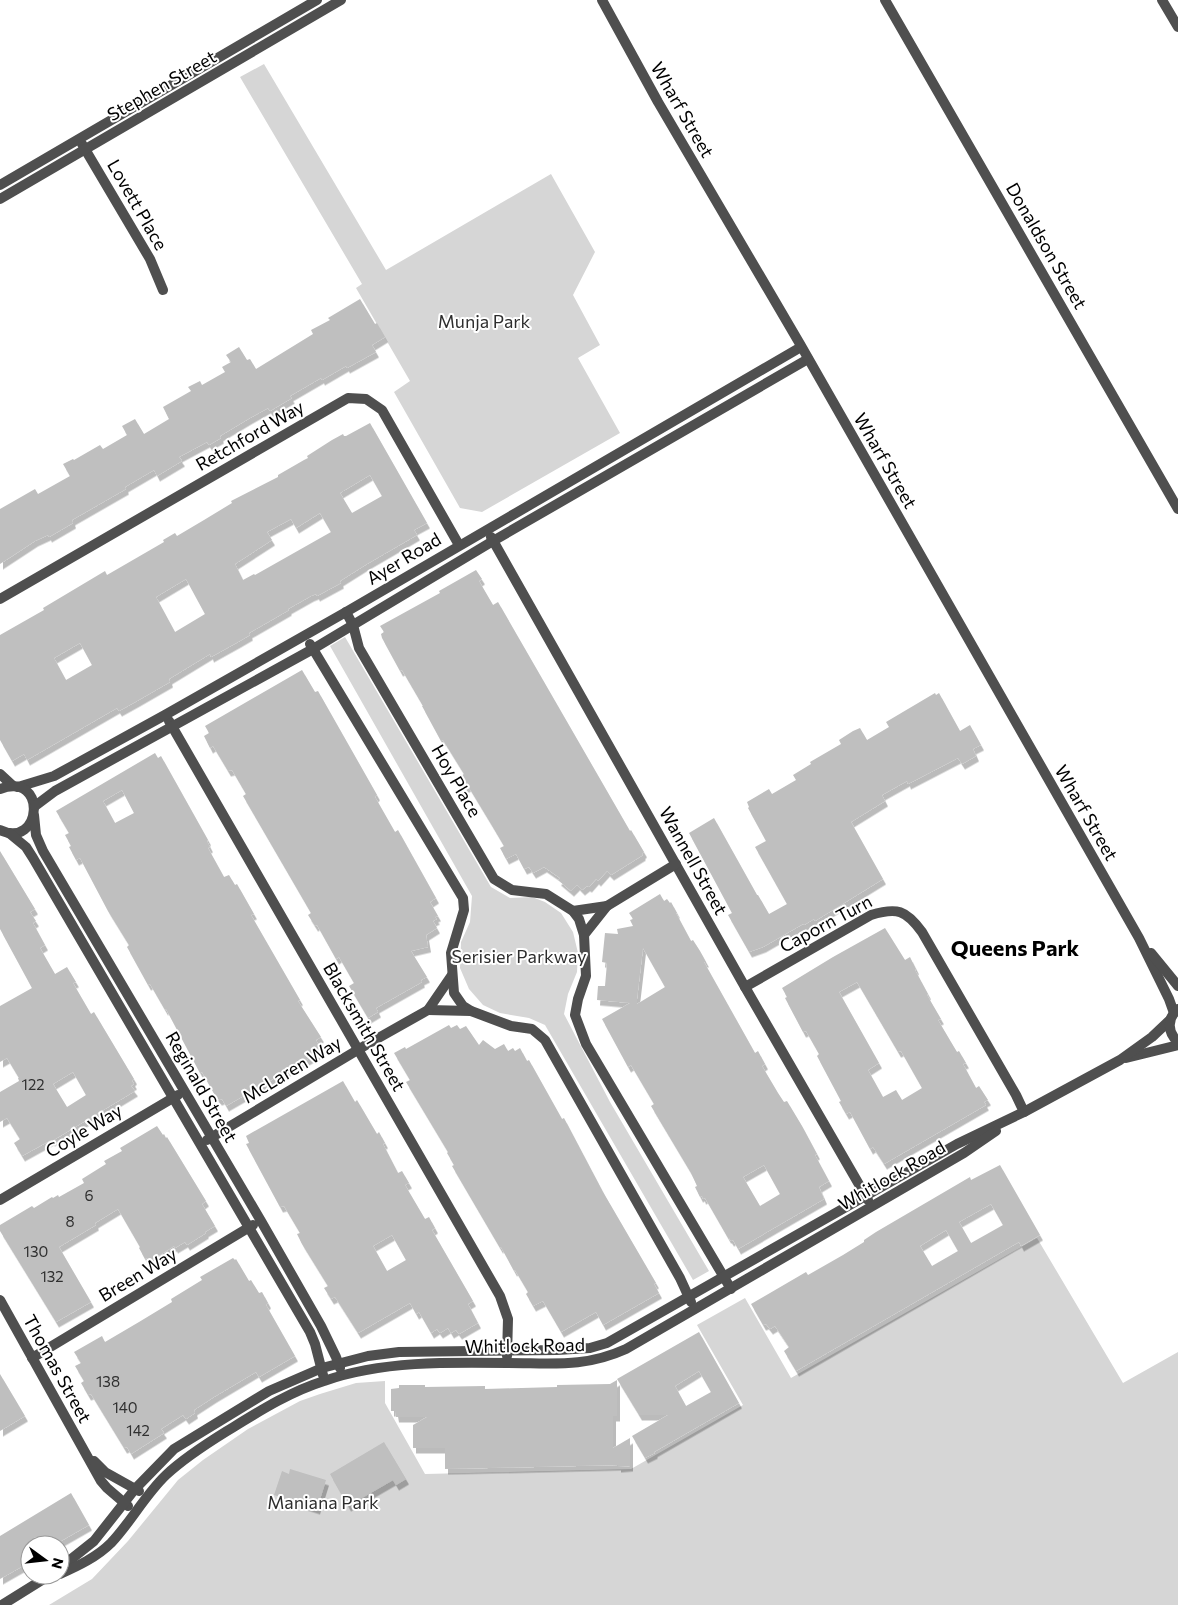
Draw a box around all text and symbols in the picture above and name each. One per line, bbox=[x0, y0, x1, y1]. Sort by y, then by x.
street label: Stephen Street bbox=[103, 45, 220, 125]
street label: Wharf Street bbox=[647, 58, 719, 161]
street label: Lovett Place bbox=[103, 155, 173, 254]
street label: Donaldson Street bbox=[1002, 178, 1092, 313]
park label: Munja Park bbox=[438, 310, 531, 332]
street label: Retchford Way bbox=[191, 395, 308, 475]
street label: Wharf Street bbox=[850, 409, 922, 512]
street label: Ayer Road bbox=[362, 527, 445, 589]
street label: Hoy Place bbox=[427, 740, 486, 821]
street label: Wharf Street bbox=[1051, 761, 1123, 864]
street label: Wannell Street bbox=[655, 803, 733, 919]
street label: Caporn Turn bbox=[775, 890, 876, 957]
district label: Queens Park bbox=[951, 934, 1080, 961]
park label: Serisier Parkway bbox=[451, 945, 587, 967]
street label: Blacksmith Street bbox=[319, 958, 411, 1095]
street label: Reginald Street bbox=[161, 1027, 242, 1146]
street label: McLaren Way bbox=[238, 1031, 345, 1107]
house number: 122 bbox=[21, 1075, 45, 1093]
street label: Coyle Way bbox=[41, 1099, 126, 1162]
street label: Whitlock Road bbox=[834, 1136, 949, 1215]
house number: 6 bbox=[84, 1186, 94, 1204]
house number: 8 bbox=[65, 1212, 75, 1230]
house number: 130 bbox=[24, 1242, 48, 1260]
street label: Breen Way bbox=[94, 1242, 181, 1306]
house number: 132 bbox=[40, 1267, 64, 1285]
street label: Thomas Street bbox=[19, 1311, 97, 1426]
street label: Whitlock Road bbox=[465, 1333, 585, 1357]
house number: 138 bbox=[96, 1372, 120, 1390]
house number: 140 bbox=[112, 1398, 138, 1416]
house number: 142 bbox=[126, 1421, 150, 1439]
park label: Maniana Park bbox=[267, 1491, 379, 1513]
north arrow bbox=[20, 1535, 70, 1585]
text: N bbox=[48, 1556, 68, 1571]

